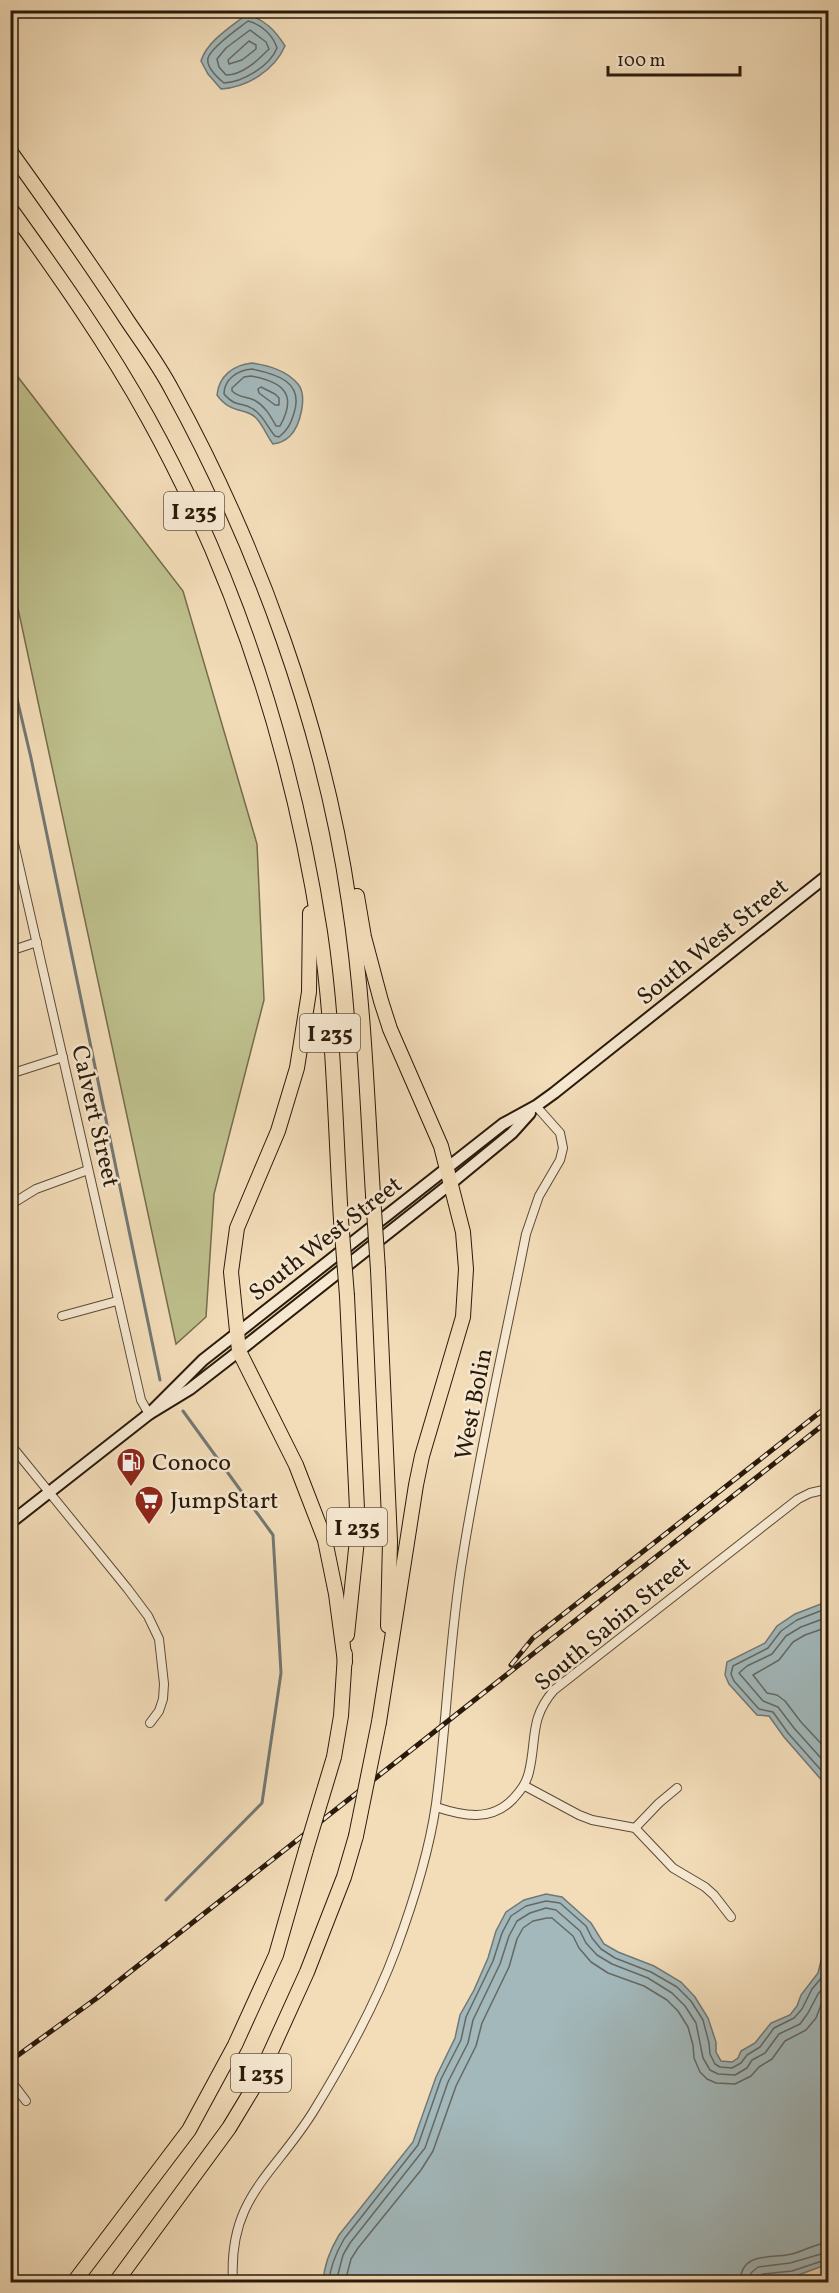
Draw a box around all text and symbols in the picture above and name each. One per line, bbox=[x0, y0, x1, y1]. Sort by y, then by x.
scale bar bbox=[608, 39, 740, 77]
text: 100 m bbox=[617, 49, 666, 74]
road number: I 235 bbox=[164, 492, 224, 530]
street label: South West Street bbox=[630, 871, 796, 1014]
road number: I 235 bbox=[300, 1014, 360, 1052]
street label: Calvert Street bbox=[61, 1042, 127, 1191]
street label: South West Street bbox=[242, 1169, 410, 1310]
street label: West Bolin bbox=[447, 1346, 502, 1463]
fuel station icon: Conoco bbox=[115, 1446, 147, 1488]
place label: Conoco bbox=[152, 1447, 231, 1481]
supermarket icon: JumpStart bbox=[133, 1484, 165, 1526]
place label: JumpStart bbox=[170, 1485, 279, 1519]
road number: I 235 bbox=[327, 1508, 387, 1546]
street label: South Sabin Street bbox=[528, 1549, 699, 1700]
road number: I 235 bbox=[231, 2054, 291, 2092]

